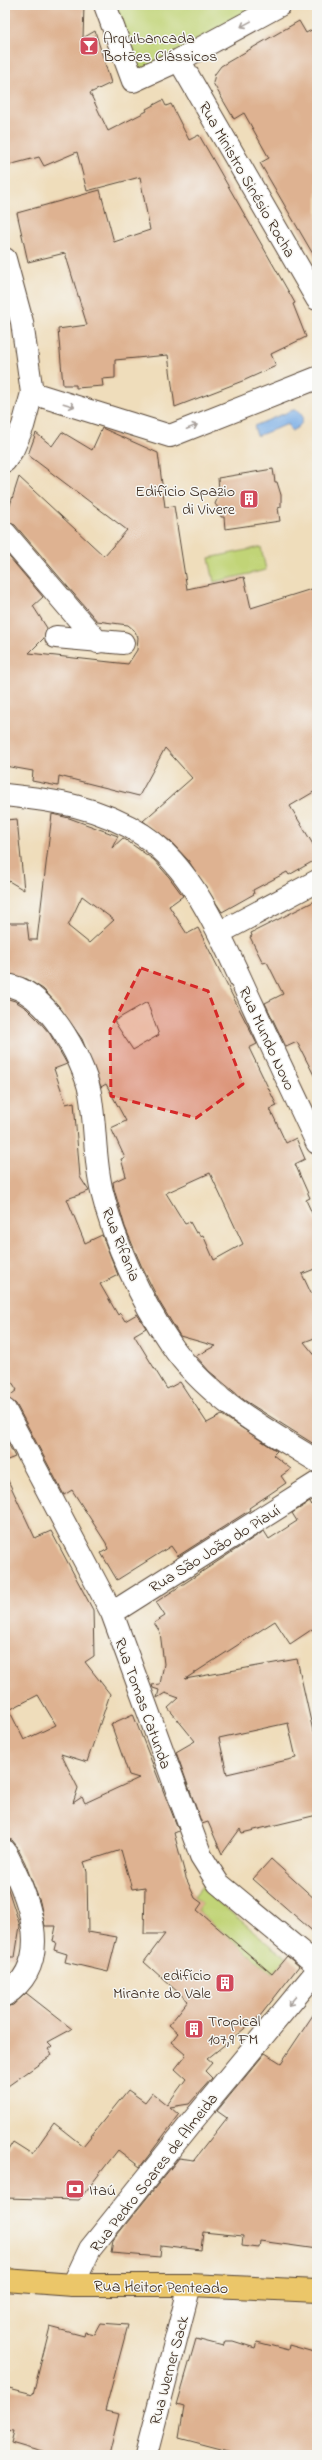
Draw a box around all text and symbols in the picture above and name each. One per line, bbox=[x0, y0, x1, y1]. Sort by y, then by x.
one-way arrow bbox=[240, 20, 252, 28]
place label: Arquibancada Botões Clássicos bbox=[102, 27, 217, 69]
bar icon: Arquibancada Botões Clássicos bbox=[78, 35, 100, 57]
street label: Rua Ministro Sinésio Rocha bbox=[192, 97, 301, 263]
one-way arrow bbox=[62, 402, 75, 409]
one-way arrow bbox=[186, 423, 198, 431]
place label: Edifício Spazio di Vivere bbox=[135, 480, 236, 522]
building icon: Edifício Spazio di Vivere bbox=[238, 488, 260, 510]
street label: Rua Mundo Novo bbox=[232, 983, 301, 1095]
street label: Rua Rifania bbox=[94, 1204, 146, 1285]
street label: Rua São João do Piauí bbox=[145, 1499, 286, 1600]
street label: Rua Tomas Catunda bbox=[107, 1635, 177, 1773]
place label: edifício Mirante do Vale bbox=[113, 1964, 212, 2006]
building icon: edifício Mirante do Vale bbox=[214, 1972, 236, 1994]
one-way arrow bbox=[288, 1996, 296, 2007]
place label: Tropical 107,9 FM bbox=[208, 2010, 261, 2052]
building icon: Tropical 107,9 FM bbox=[183, 2018, 205, 2040]
street label: Rua Pedro Soares de Almeida bbox=[85, 2088, 225, 2258]
bank icon: Itaú bbox=[64, 2178, 86, 2200]
place label: Itaú bbox=[89, 2179, 116, 2203]
street label: Rua Heitor Penteado bbox=[94, 2275, 228, 2301]
street label: Rua Werner Sack bbox=[144, 2312, 196, 2428]

